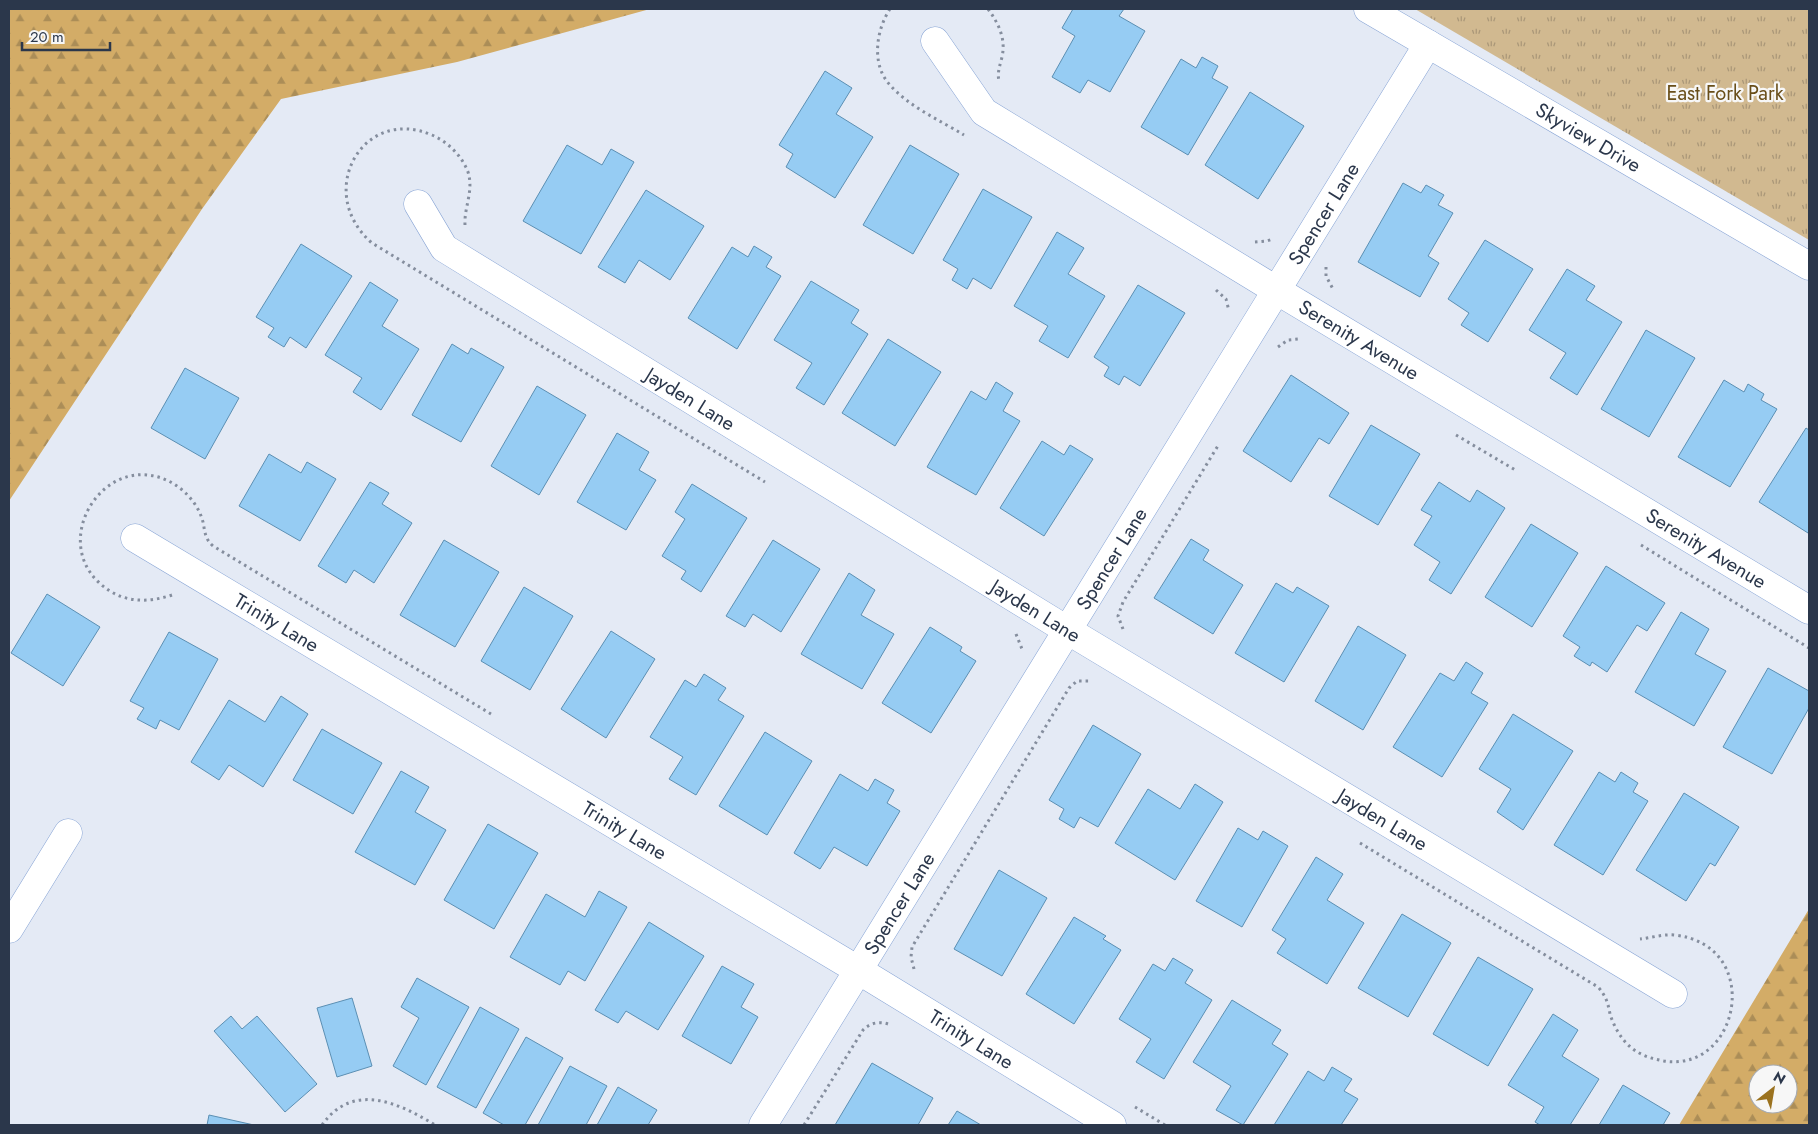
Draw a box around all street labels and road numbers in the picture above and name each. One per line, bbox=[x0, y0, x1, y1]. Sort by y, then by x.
street label: Skyview Drive bbox=[1530, 95, 1646, 180]
street label: Spencer Lane bbox=[1281, 157, 1366, 270]
street label: Serenity Avenue bbox=[1293, 292, 1425, 387]
street label: Jayden Lane bbox=[637, 359, 741, 438]
street label: Serenity Avenue bbox=[1640, 501, 1772, 596]
street label: Spencer Lane bbox=[1069, 502, 1154, 615]
street label: Jayden Lane bbox=[982, 570, 1086, 649]
street label: Trinity Lane bbox=[229, 586, 325, 659]
street label: Jayden Lane bbox=[1329, 780, 1433, 858]
street label: Trinity Lane bbox=[576, 794, 672, 867]
street label: Spencer Lane bbox=[857, 847, 942, 960]
street label: Trinity Lane bbox=[923, 1002, 1019, 1076]

